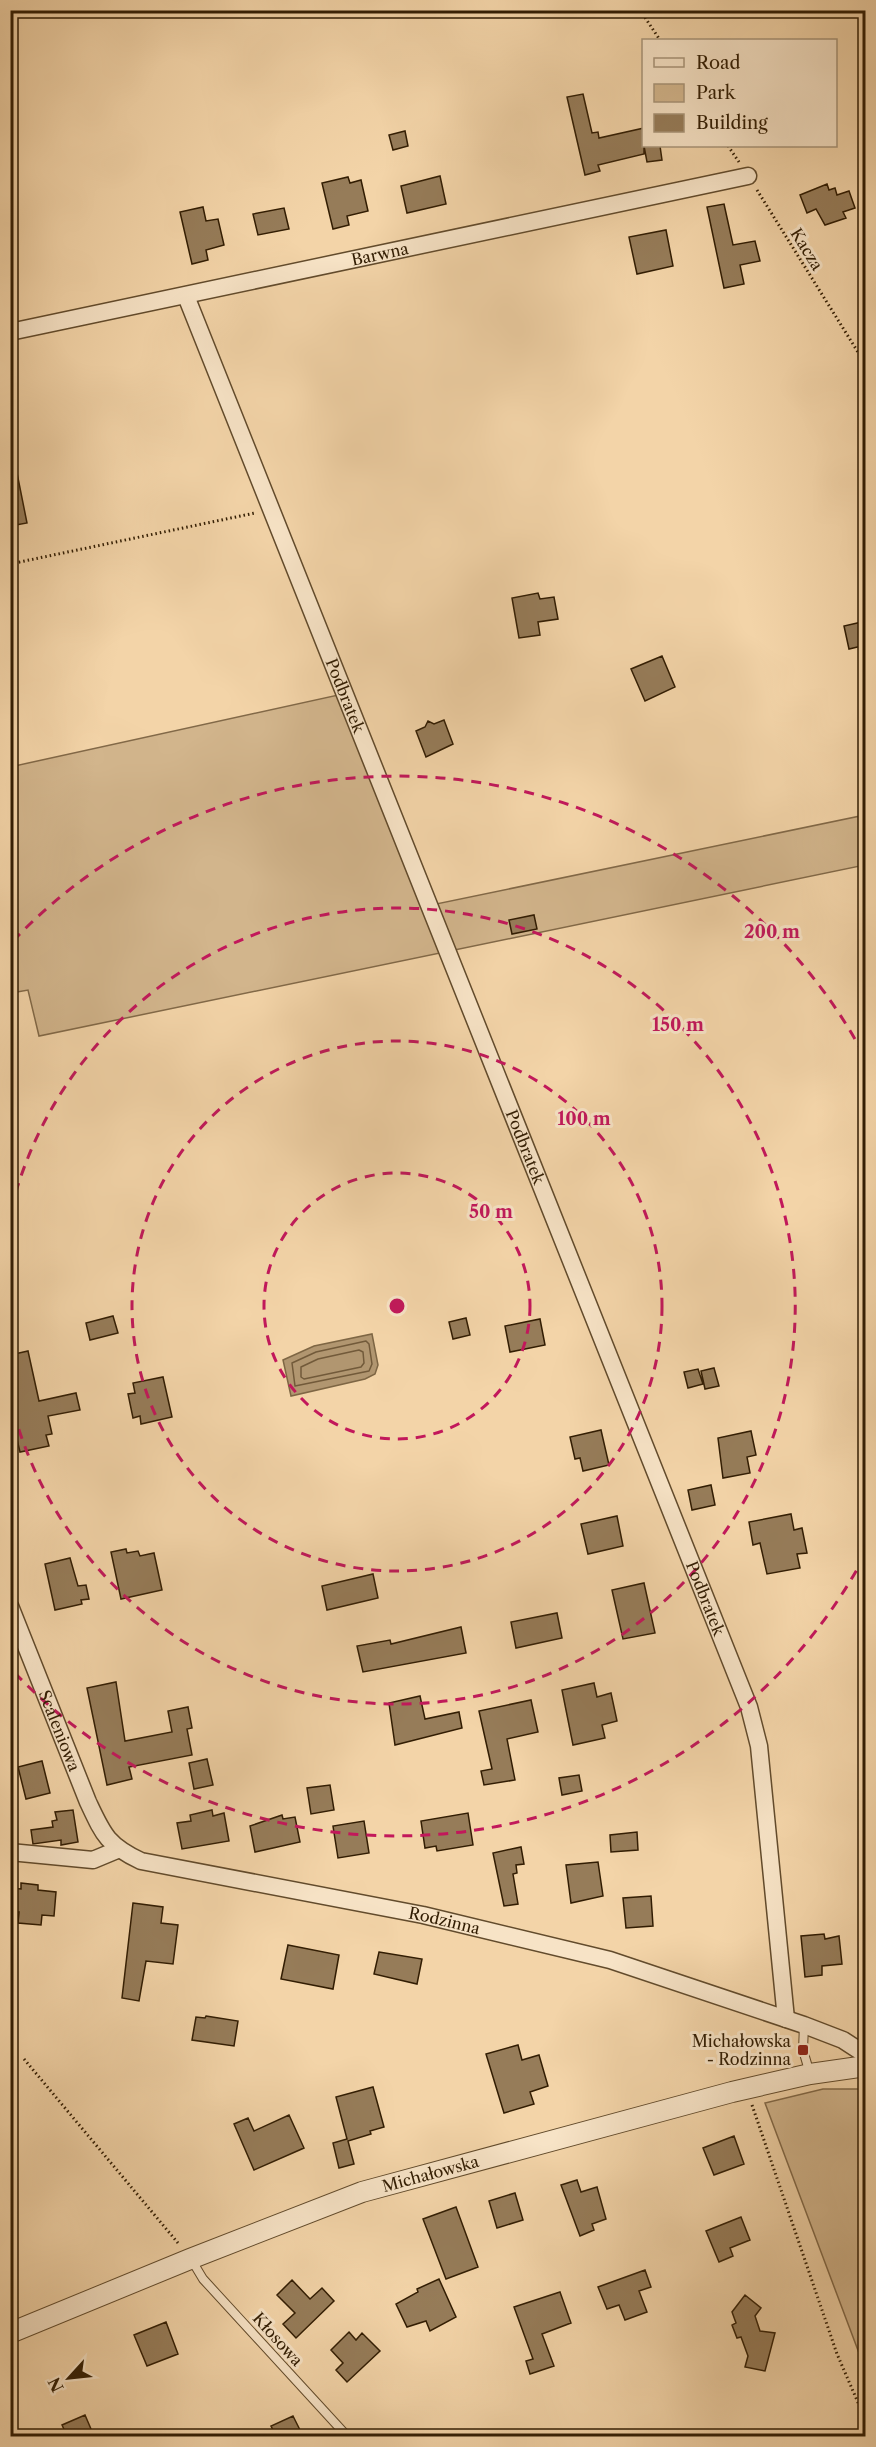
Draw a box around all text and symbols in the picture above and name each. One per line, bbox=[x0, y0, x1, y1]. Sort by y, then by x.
legend bbox=[642, 39, 837, 147]
text: Road bbox=[696, 52, 741, 74]
text: Park bbox=[696, 82, 737, 104]
text: Building bbox=[696, 112, 768, 134]
street label: Kacza bbox=[786, 224, 828, 274]
street label: Barwna bbox=[349, 238, 411, 270]
street label: Podbratek bbox=[322, 655, 369, 736]
text: 200 m bbox=[744, 921, 800, 943]
text: 150 m bbox=[652, 1014, 704, 1036]
street label: Podbratek bbox=[502, 1107, 550, 1188]
text: 100 m bbox=[557, 1108, 611, 1130]
text: 50 m bbox=[469, 1201, 513, 1223]
centre of rings bbox=[387, 1296, 407, 1316]
street label: Podbratek bbox=[682, 1558, 730, 1639]
street label: Scaleniowa bbox=[34, 1687, 85, 1775]
street label: Rodzinna bbox=[407, 1902, 483, 1939]
place label: Michałowska - Rodzinna bbox=[692, 2031, 792, 2069]
marker: Michałowska - Rodzinna bbox=[796, 2043, 810, 2057]
street label: Michałowska bbox=[380, 2151, 481, 2196]
street label: Kłosowa bbox=[249, 2308, 308, 2370]
north arrow bbox=[39, 2348, 99, 2408]
text: N bbox=[44, 2374, 68, 2396]

